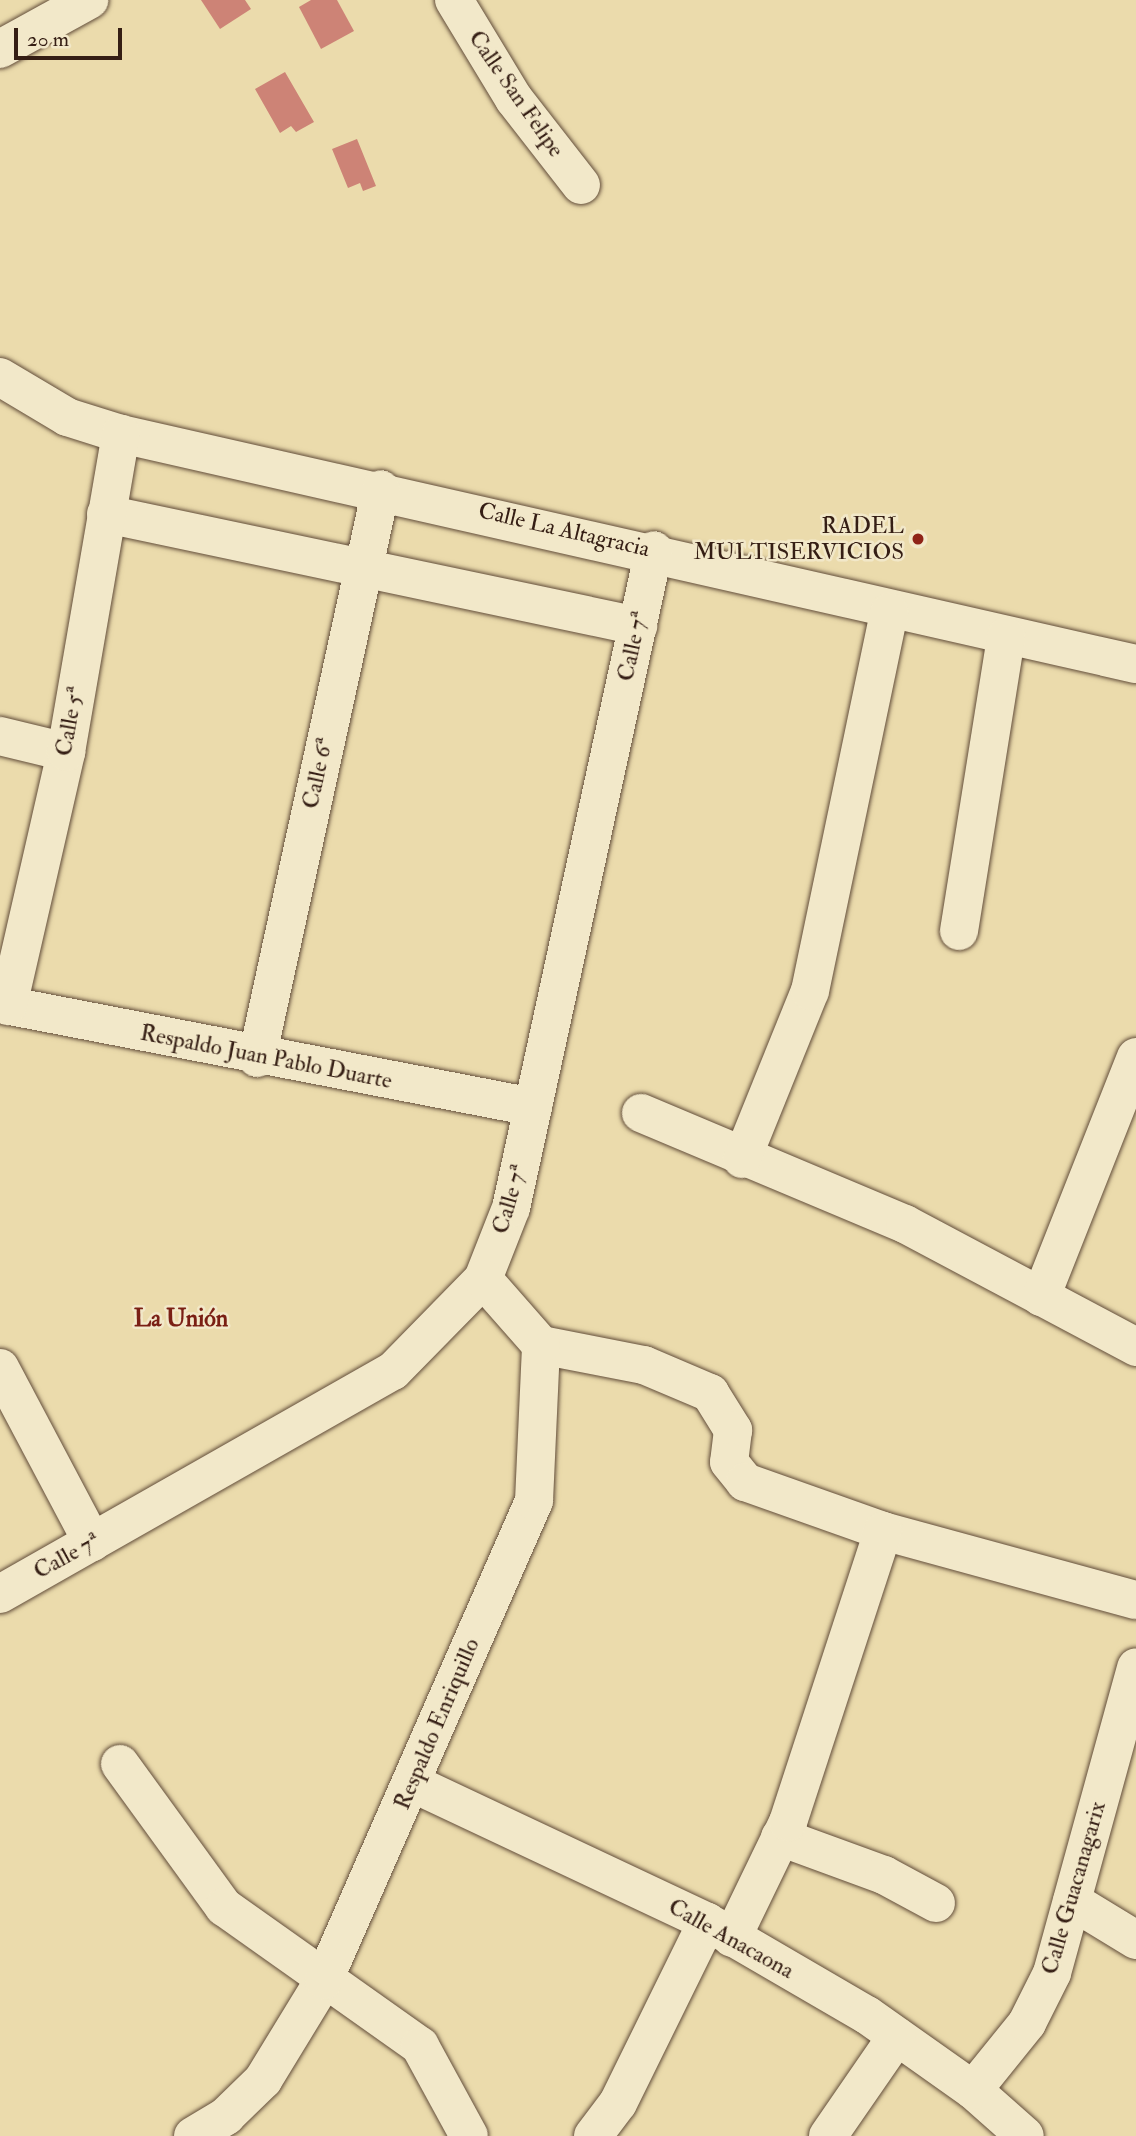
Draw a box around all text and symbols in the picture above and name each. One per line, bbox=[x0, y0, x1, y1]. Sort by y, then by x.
scale bar bbox=[18, 14, 126, 58]
street label: Calle San Felipe bbox=[462, 25, 570, 163]
text: 20 m bbox=[27, 26, 69, 53]
street label: Calle La Altagracia bbox=[476, 497, 652, 563]
place label: RADEL MULTISERVICIOS bbox=[693, 512, 904, 566]
marker: RADEL MULTISERVICIOS bbox=[910, 531, 926, 547]
street label: Calle 7ª bbox=[612, 608, 654, 684]
street label: Calle 5ª bbox=[50, 684, 90, 758]
street label: Calle 6ª bbox=[297, 735, 339, 811]
street label: Respaldo Juan Pablo Duarte bbox=[138, 1019, 394, 1095]
street label: Calle 7ª bbox=[487, 1161, 533, 1237]
district label: La Unión bbox=[134, 1305, 228, 1333]
street label: Calle 7ª bbox=[29, 1527, 105, 1585]
street label: Respaldo Enriquillo bbox=[388, 1634, 486, 1814]
street label: Calle Guacanagarix bbox=[1036, 1798, 1112, 1978]
street label: Calle Anacaona bbox=[663, 1893, 799, 1985]

